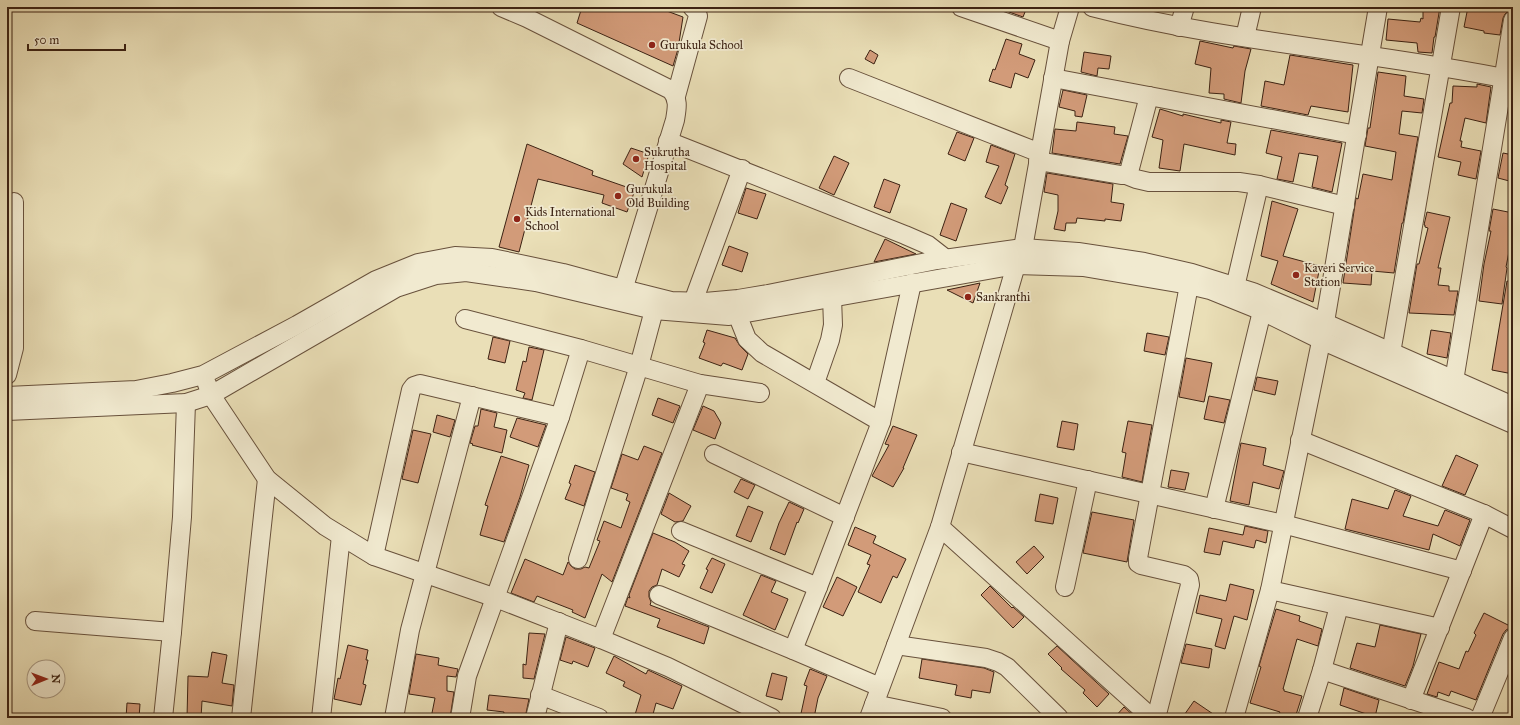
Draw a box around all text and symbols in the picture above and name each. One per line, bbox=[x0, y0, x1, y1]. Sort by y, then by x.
scale bar bbox=[28, 26, 125, 52]
text: 50 m bbox=[34, 33, 59, 47]
place label: Gurukula School bbox=[660, 38, 744, 52]
marker: Gurukula School bbox=[647, 40, 657, 50]
place label: Sukrutha Hospital bbox=[644, 145, 691, 173]
marker: Sukrutha Hospital bbox=[631, 154, 641, 164]
place label: Gurukula Old Building bbox=[626, 182, 690, 211]
marker: Gurukula Old Building bbox=[613, 191, 623, 201]
place label: Kids International School bbox=[525, 205, 616, 233]
marker: Kids International School bbox=[512, 214, 522, 224]
place label: Kaveri Service Station bbox=[1304, 261, 1374, 289]
marker: Kaveri Service Station bbox=[1291, 270, 1301, 280]
place label: Sankranthi bbox=[976, 290, 1031, 304]
marker: Sankranthi bbox=[963, 292, 973, 302]
north arrow bbox=[26, 659, 66, 699]
text: N bbox=[49, 674, 62, 684]

